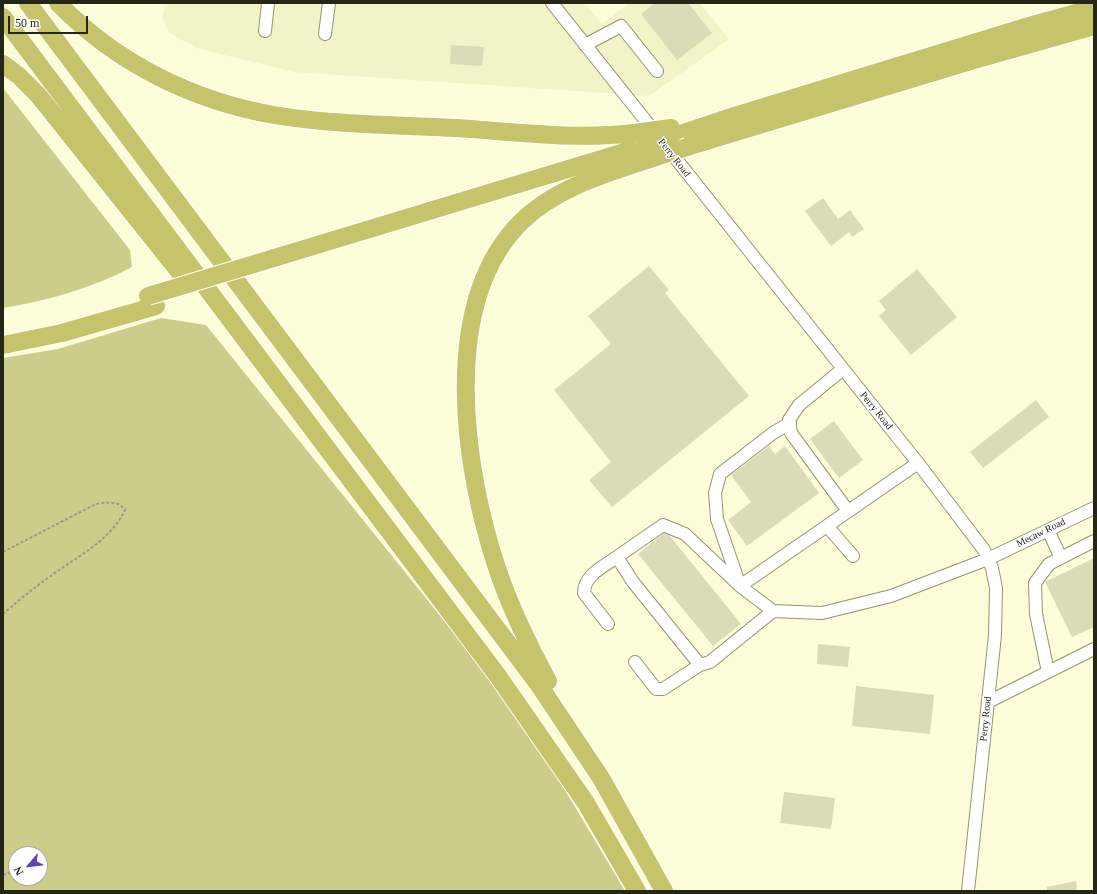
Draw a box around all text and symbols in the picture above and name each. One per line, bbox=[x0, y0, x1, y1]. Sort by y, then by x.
scale bar bbox=[10, 8, 90, 34]
text: 50 m bbox=[15, 16, 39, 30]
street label: Perry Road bbox=[655, 136, 693, 180]
street label: Perry Road bbox=[857, 390, 895, 432]
street label: Mecaw Road bbox=[1015, 516, 1067, 550]
street label: Perry Road bbox=[978, 696, 994, 742]
north arrow bbox=[8, 846, 48, 886]
text: N bbox=[11, 865, 25, 877]

